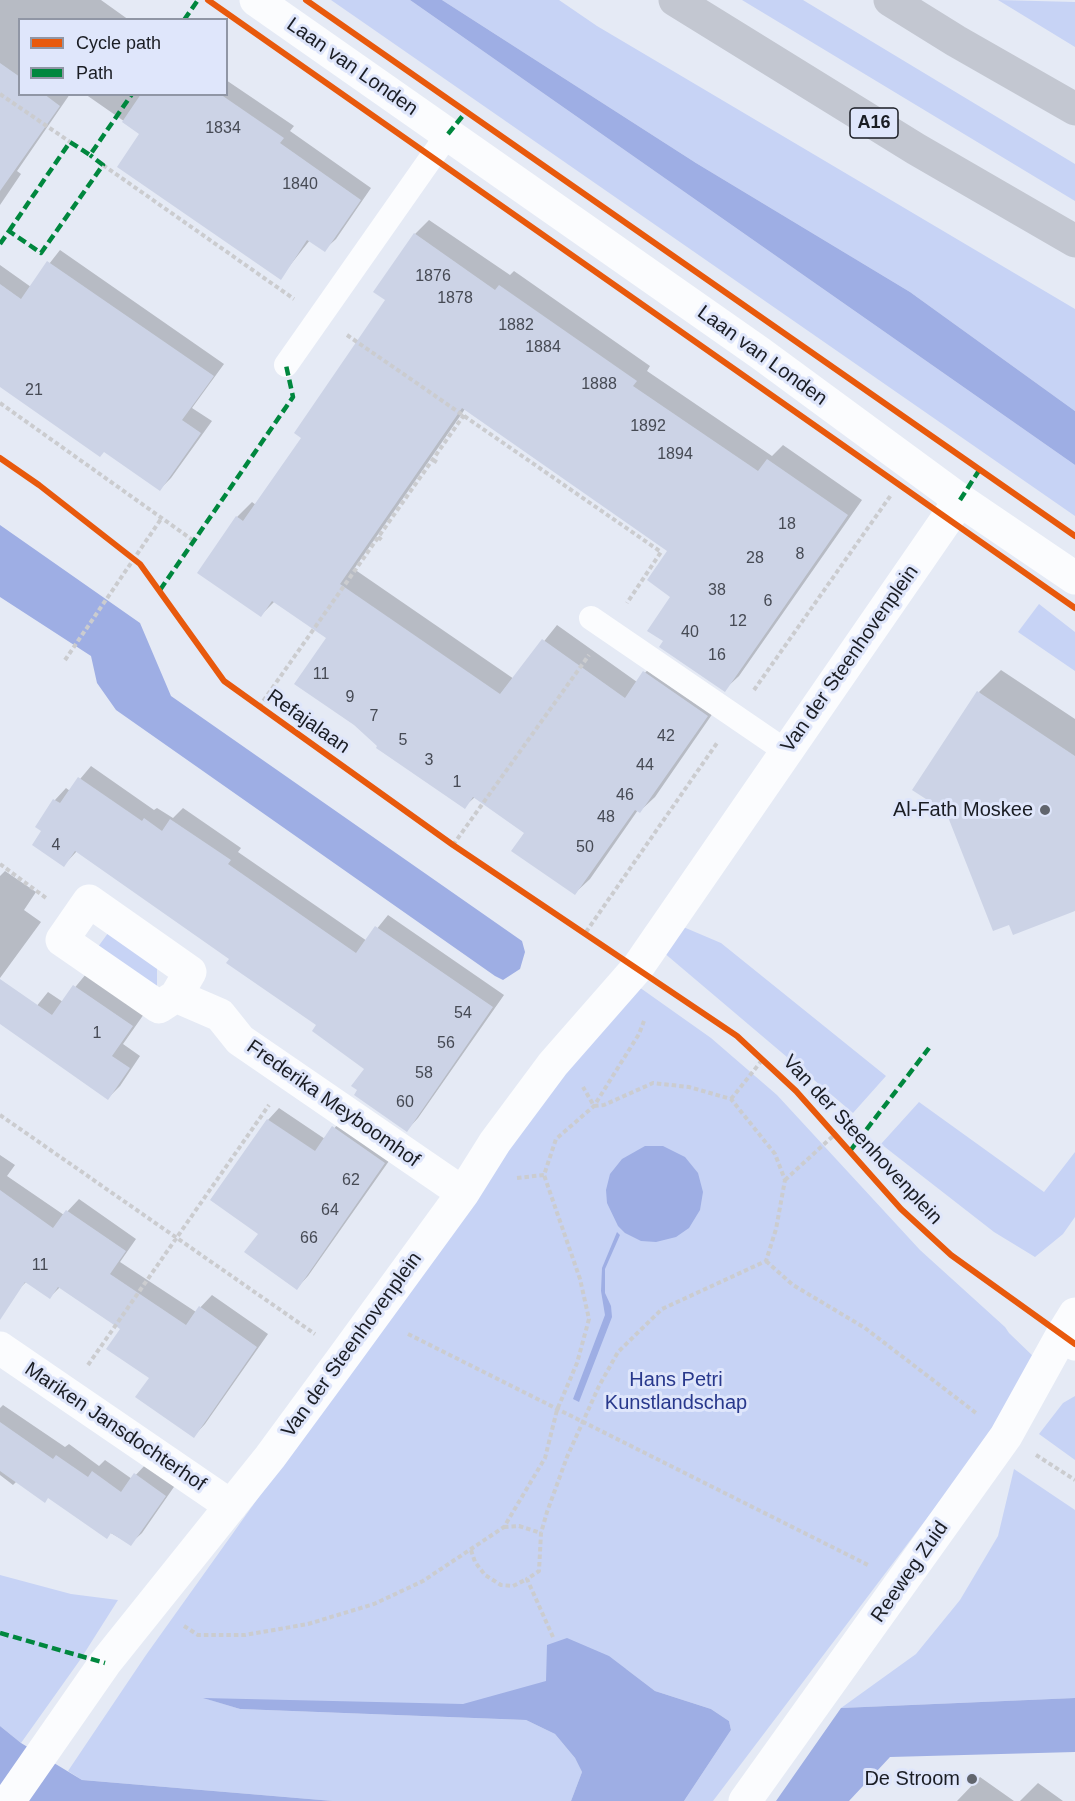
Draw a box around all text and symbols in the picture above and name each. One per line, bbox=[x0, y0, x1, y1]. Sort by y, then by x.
street label: Laan van Londen bbox=[282, 13, 422, 121]
legend bbox=[18, 18, 228, 96]
text: Cycle path bbox=[76, 33, 161, 53]
text: Path bbox=[76, 63, 113, 83]
road number: A16 bbox=[850, 108, 898, 138]
house number: 1834 bbox=[205, 119, 241, 139]
house number: 1840 bbox=[282, 175, 318, 195]
house number: 1876 bbox=[415, 267, 451, 287]
house number: 1878 bbox=[437, 289, 473, 309]
street label: Laan van Londen bbox=[692, 301, 832, 411]
house number: 1882 bbox=[498, 316, 534, 336]
house number: 1884 bbox=[525, 338, 561, 358]
house number: 1888 bbox=[581, 375, 617, 395]
house number: 21 bbox=[25, 381, 43, 401]
house number: 1892 bbox=[630, 417, 666, 437]
house number: 1894 bbox=[657, 445, 693, 465]
house number: 18 bbox=[778, 515, 796, 535]
house number: 8 bbox=[796, 545, 804, 565]
house number: 28 bbox=[746, 549, 764, 569]
street label: Van der Steenhovenplein bbox=[776, 561, 924, 757]
house number: 38 bbox=[708, 581, 726, 601]
house number: 6 bbox=[764, 592, 772, 612]
house number: 12 bbox=[729, 612, 747, 632]
house number: 40 bbox=[681, 623, 699, 643]
house number: 16 bbox=[708, 646, 726, 666]
house number: 11 bbox=[313, 665, 329, 685]
street label: Refajalaan bbox=[262, 685, 354, 759]
house number: 9 bbox=[346, 688, 354, 708]
house number: 7 bbox=[370, 707, 378, 727]
house number: 42 bbox=[657, 727, 675, 747]
house number: 5 bbox=[399, 731, 407, 751]
house number: 3 bbox=[425, 751, 433, 771]
house number: 44 bbox=[636, 756, 654, 776]
house number: 1 bbox=[453, 773, 461, 793]
house number: 46 bbox=[616, 786, 634, 806]
place label: Al-Fath Moskee bbox=[893, 798, 1033, 822]
marker: Al-Fath Moskee bbox=[1038, 803, 1052, 817]
house number: 48 bbox=[597, 808, 615, 828]
house number: 4 bbox=[52, 836, 60, 856]
house number: 50 bbox=[576, 838, 594, 858]
house number: 54 bbox=[454, 1004, 472, 1024]
house number: 1 bbox=[93, 1024, 101, 1044]
house number: 56 bbox=[437, 1034, 455, 1054]
street label: Frederika Meyboomhof bbox=[242, 1035, 424, 1173]
street label: Van der Steenhovenplein bbox=[777, 1050, 947, 1230]
house number: 58 bbox=[415, 1064, 433, 1084]
house number: 60 bbox=[396, 1093, 414, 1113]
house number: 62 bbox=[342, 1171, 360, 1191]
house number: 64 bbox=[321, 1201, 339, 1221]
house number: 66 bbox=[300, 1229, 318, 1249]
street label: Van der Steenhovenplein bbox=[277, 1248, 427, 1442]
house number: 11 bbox=[32, 1256, 48, 1276]
street label: Mariken Jansdochterhof bbox=[20, 1357, 210, 1497]
park label: Hans Petri Kunstlandschap bbox=[605, 1368, 747, 1415]
street label: Reeweg Zuid bbox=[866, 1517, 954, 1627]
place label: De Stroom bbox=[864, 1767, 960, 1791]
marker: De Stroom bbox=[965, 1772, 979, 1786]

